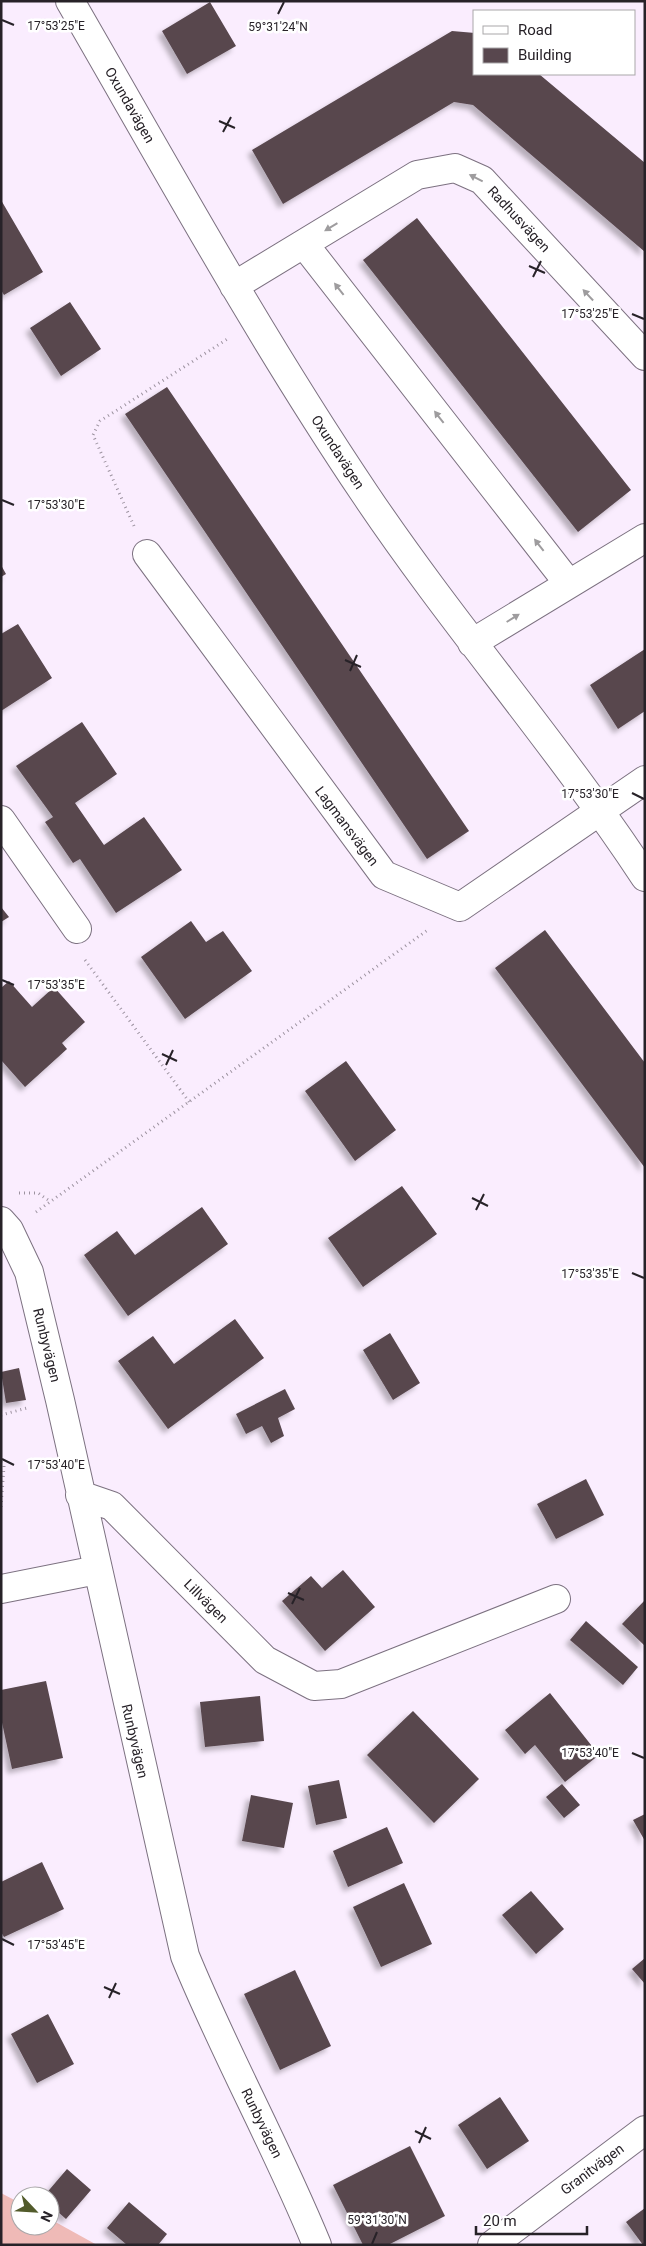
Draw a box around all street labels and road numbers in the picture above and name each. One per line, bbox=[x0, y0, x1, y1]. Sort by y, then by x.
street label: Oxundavägen bbox=[102, 64, 158, 146]
street label: Radhusvägen bbox=[484, 183, 554, 255]
street label: Oxundavägen bbox=[308, 412, 368, 492]
street label: Lagmansvägen bbox=[312, 783, 382, 869]
street label: Runbyvägen bbox=[30, 1306, 64, 1384]
street label: Lillvägen bbox=[181, 1576, 231, 1626]
street label: Runbyvägen bbox=[119, 1702, 151, 1780]
street label: Runbyvägen bbox=[238, 2085, 286, 2161]
street label: Granitvägen bbox=[557, 2140, 627, 2198]

